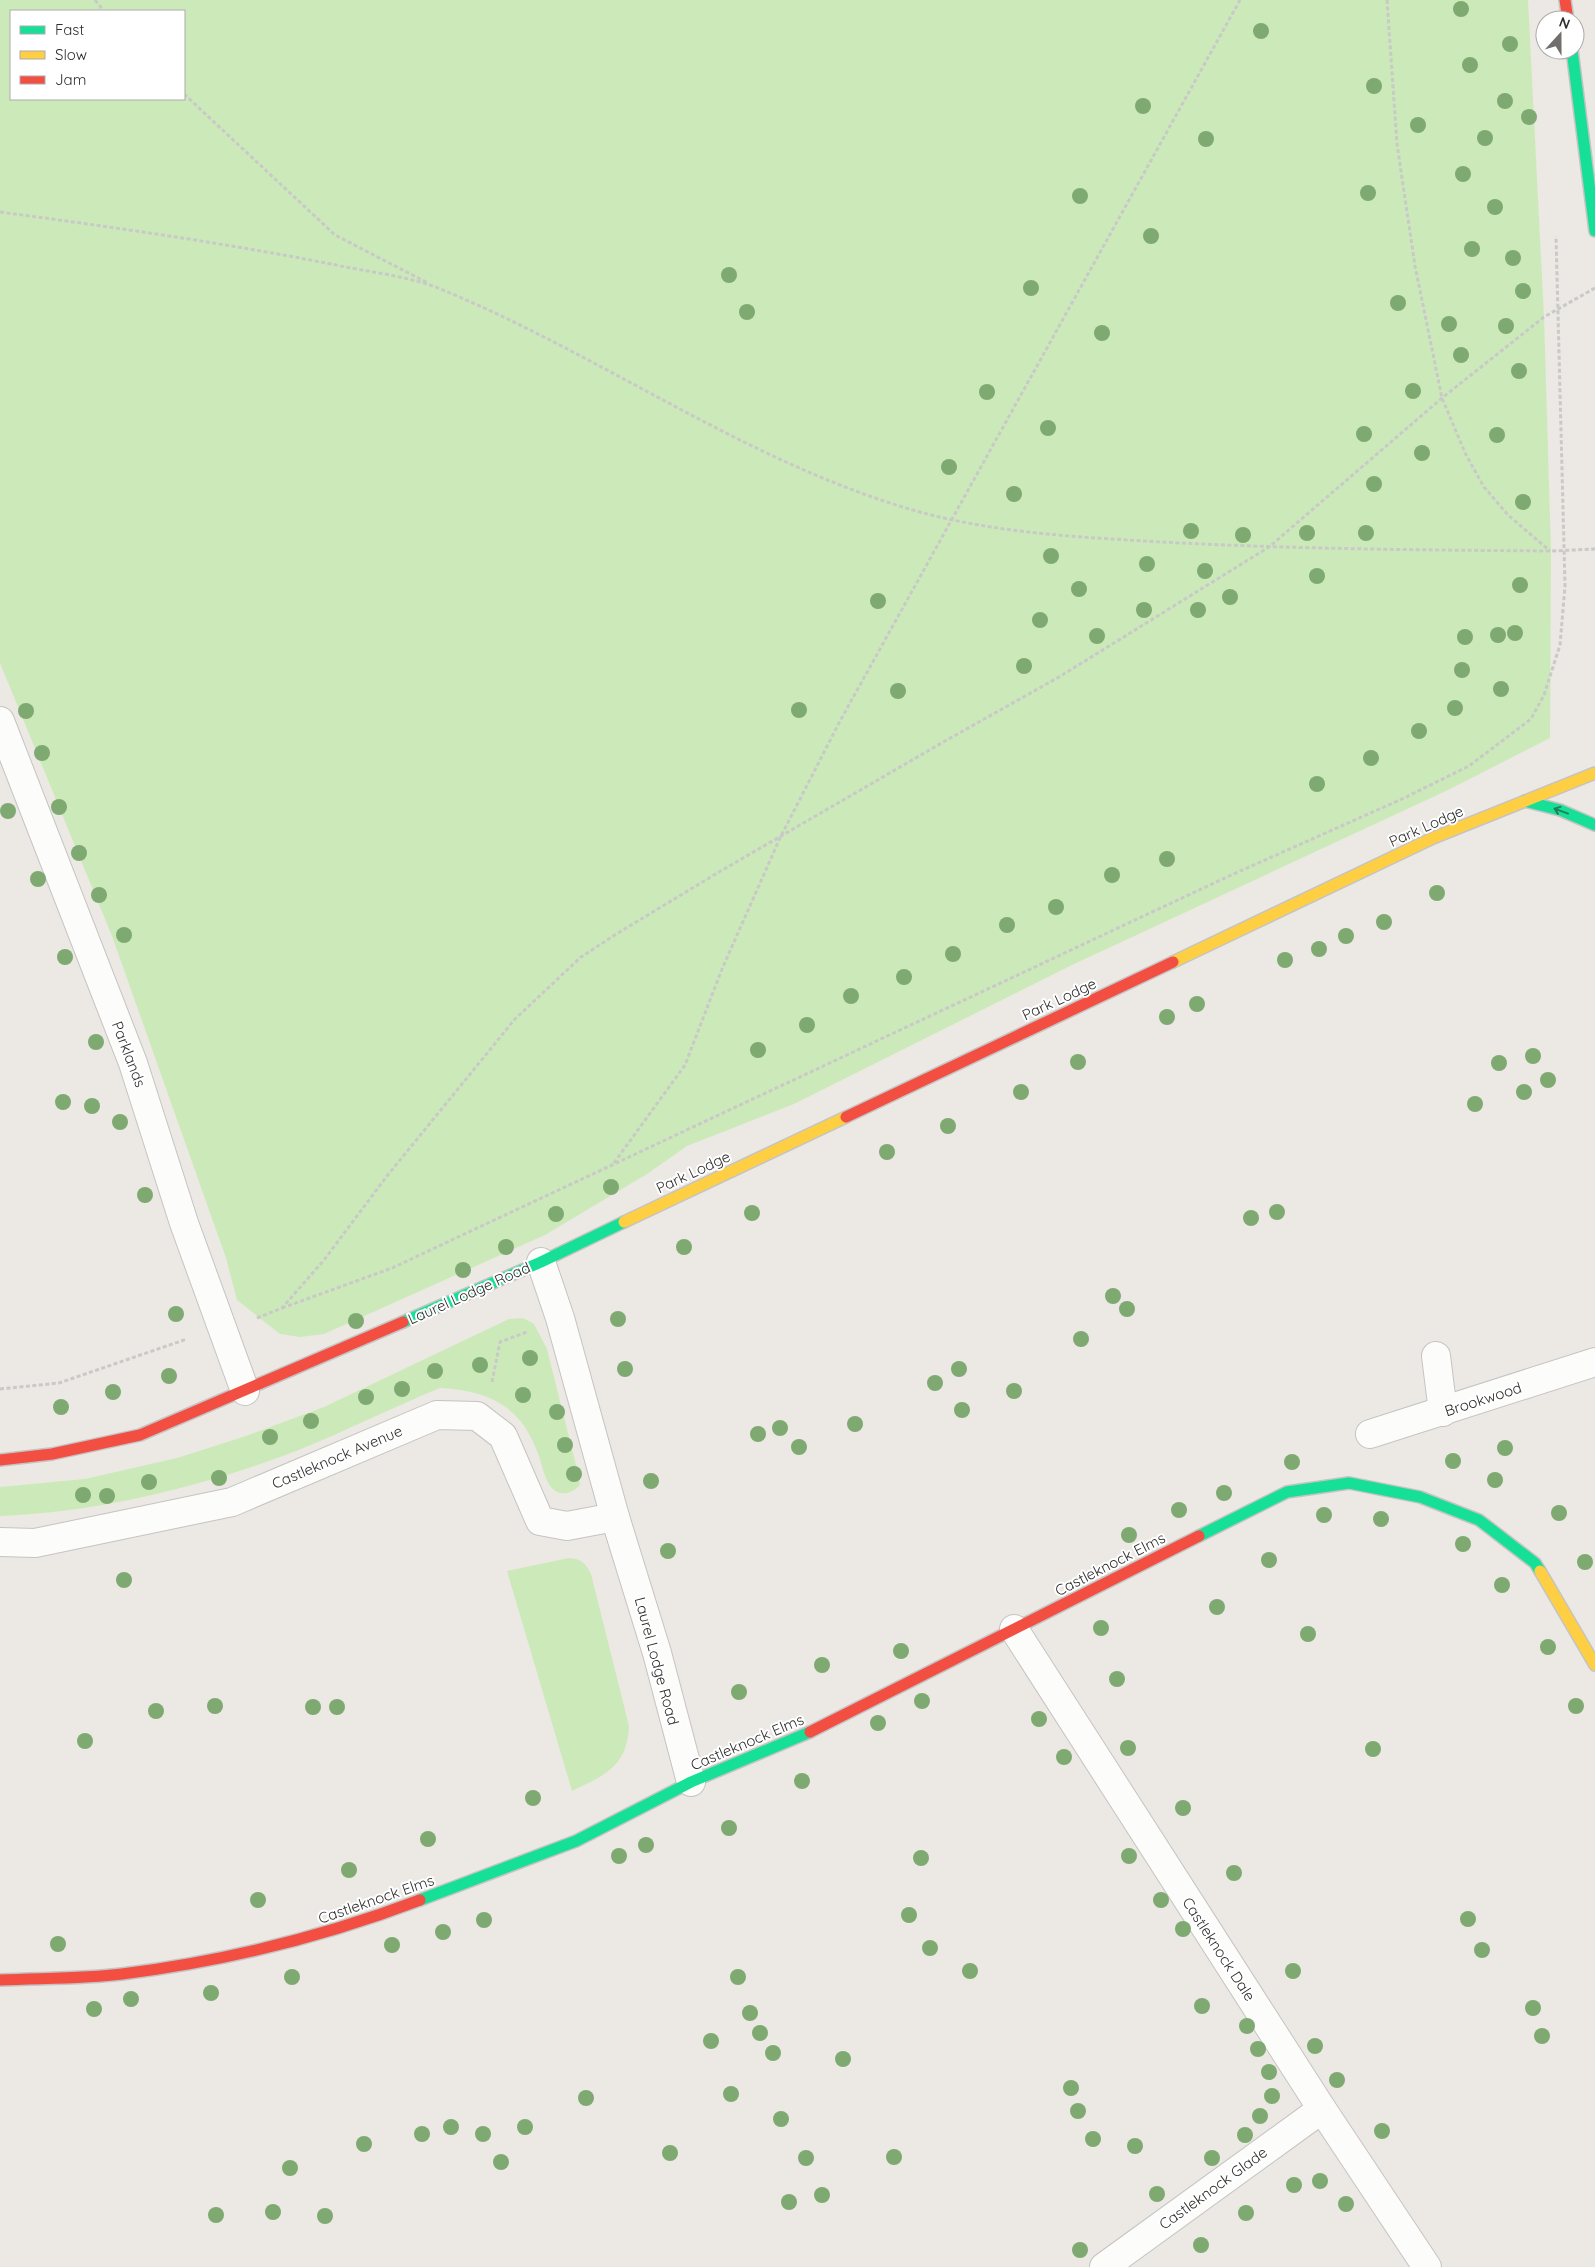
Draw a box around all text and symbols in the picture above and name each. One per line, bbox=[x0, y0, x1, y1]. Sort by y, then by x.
legend bbox=[10, 10, 185, 100]
north arrow bbox=[1535, 10, 1585, 60]
text: N bbox=[1557, 13, 1573, 33]
text: Fast bbox=[55, 20, 84, 39]
text: Slow bbox=[55, 45, 87, 64]
text: Jam bbox=[55, 70, 86, 89]
street label: Park Lodge bbox=[1386, 801, 1466, 851]
one-way arrow bbox=[1554, 806, 1569, 815]
street label: Park Lodge bbox=[1019, 974, 1099, 1024]
street label: Parklands bbox=[108, 1018, 150, 1090]
street label: Park Lodge bbox=[653, 1147, 733, 1197]
street label: Laurel Lodge Road bbox=[405, 1257, 533, 1329]
street label: Brookwood bbox=[1442, 1378, 1524, 1420]
street label: Castleknock Avenue bbox=[269, 1421, 405, 1493]
street label: Castleknock Elms bbox=[1052, 1528, 1168, 1600]
street label: Laurel Lodge Road bbox=[631, 1595, 683, 1727]
street label: Castleknock Elms bbox=[688, 1710, 806, 1774]
street label: Castleknock Elms bbox=[316, 1870, 436, 1928]
street label: Castleknock Dale bbox=[1178, 1893, 1260, 2005]
street label: Castleknock Glade bbox=[1155, 2142, 1271, 2234]

